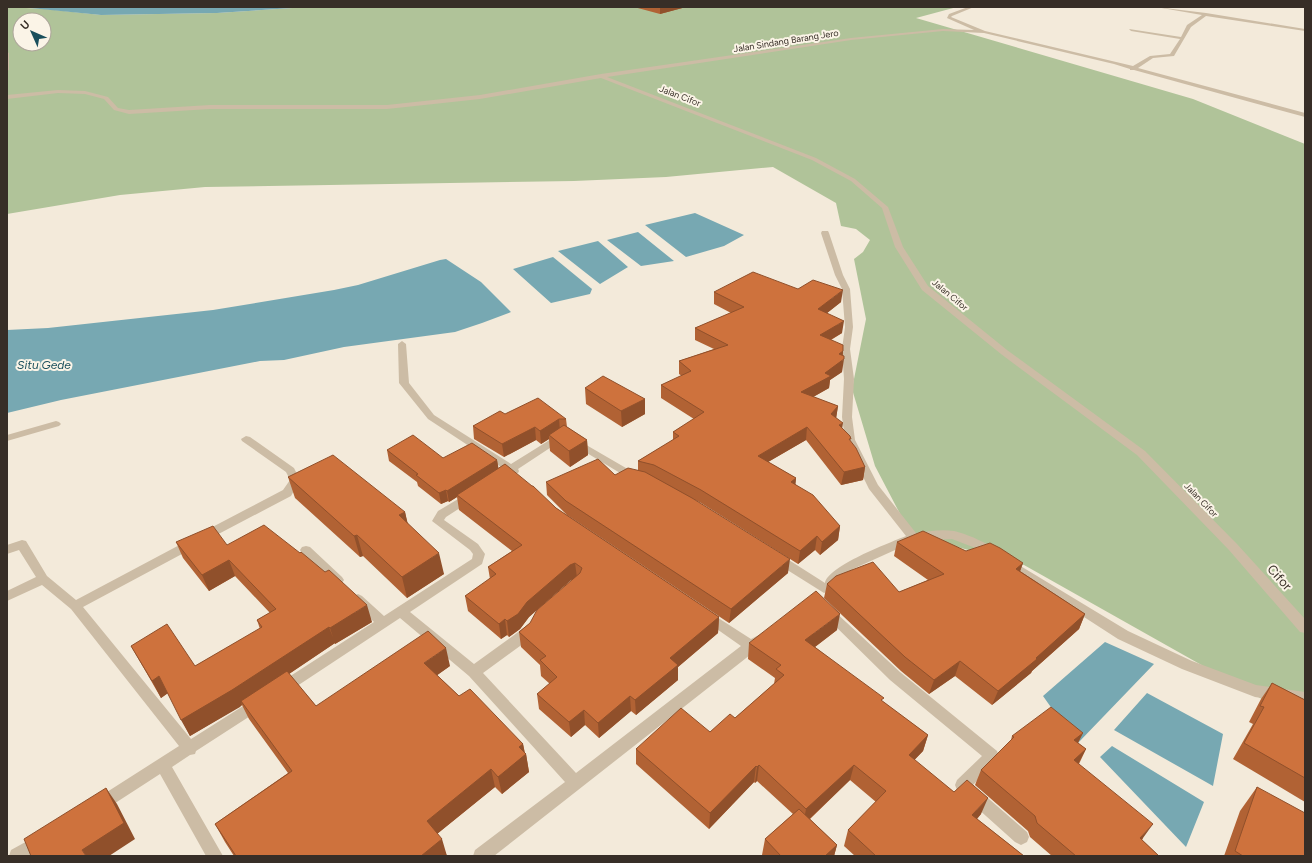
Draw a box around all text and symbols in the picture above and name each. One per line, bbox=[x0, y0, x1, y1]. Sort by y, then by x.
north arrow bbox=[12, 12, 52, 52]
text: U bbox=[18, 18, 33, 33]
street label: Jalan Sindang Barang Jero bbox=[733, 27, 839, 54]
street label: Jalan Cifor bbox=[658, 83, 702, 108]
street label: Jalan Cifor bbox=[930, 277, 970, 313]
water label: Situ Gede bbox=[17, 358, 71, 372]
street label: Jalan Cifor bbox=[1182, 480, 1220, 519]
street label: Cifor bbox=[1264, 562, 1295, 594]

